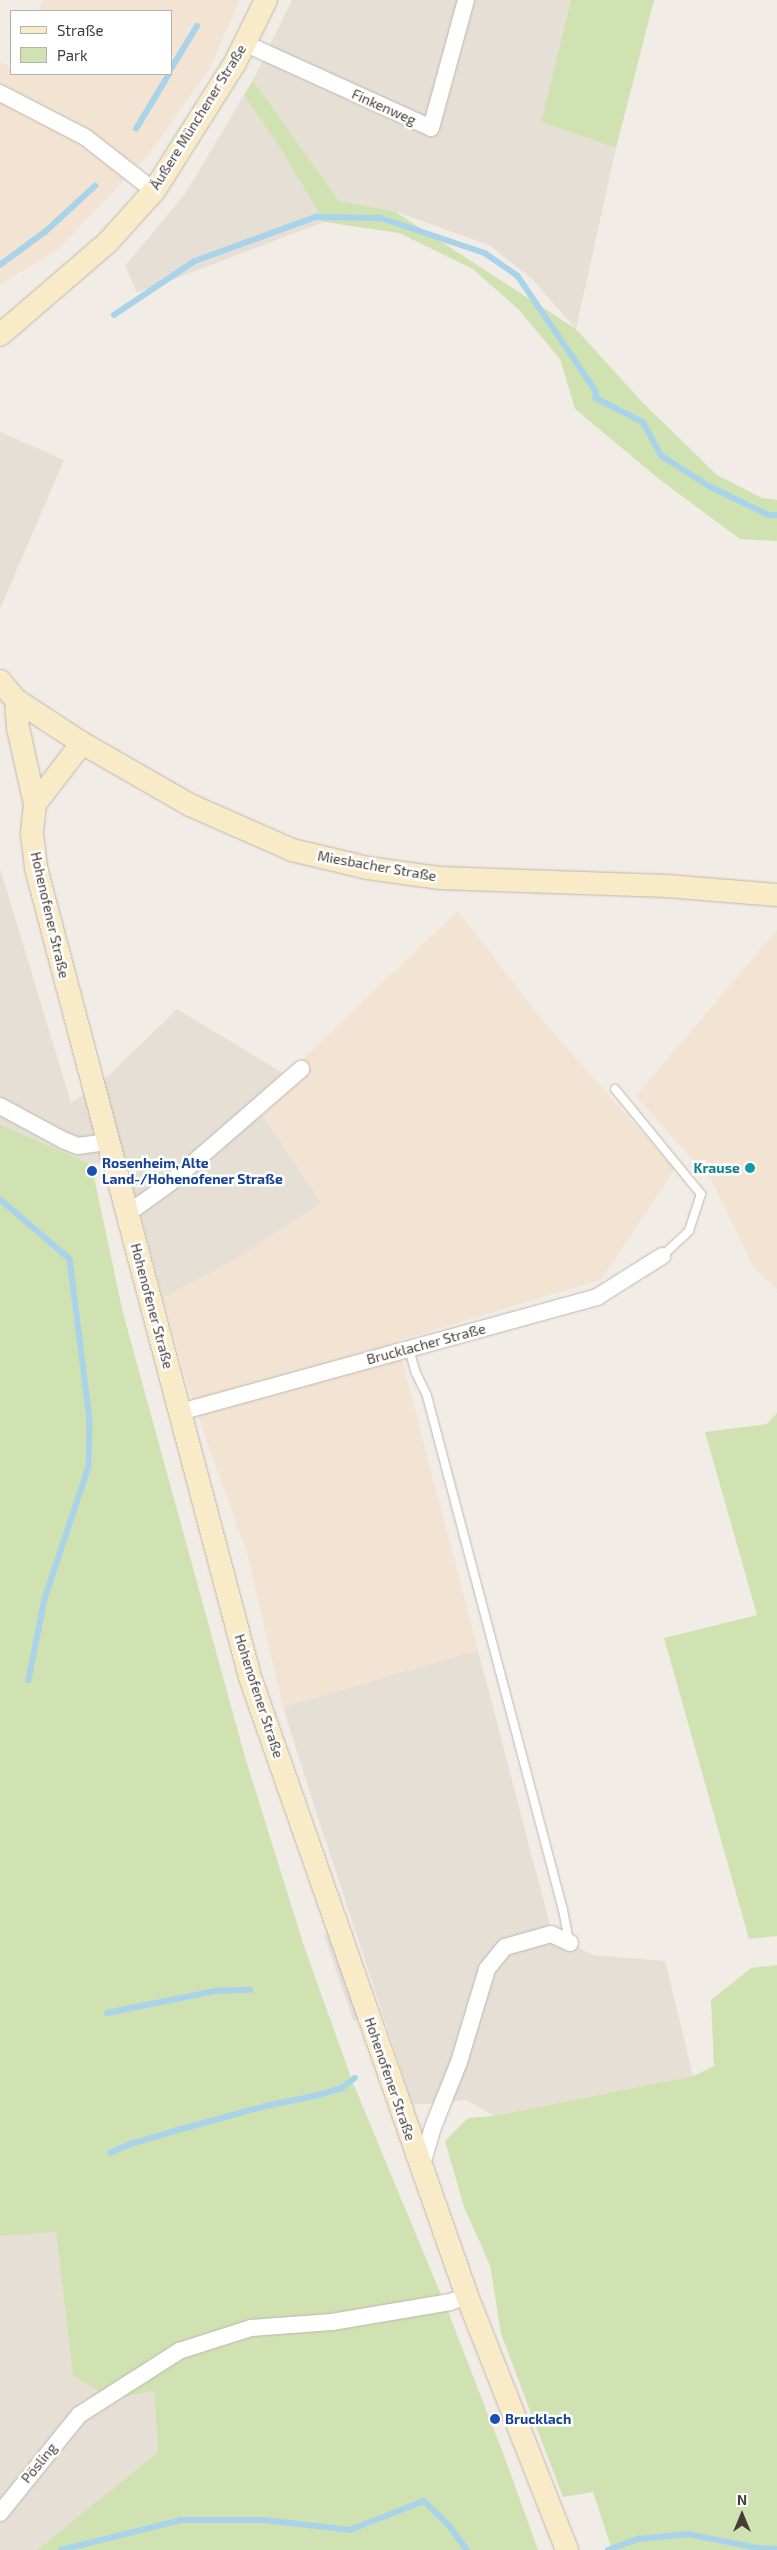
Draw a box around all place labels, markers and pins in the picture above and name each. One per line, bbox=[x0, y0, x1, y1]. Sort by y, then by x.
place label: Rosenheim, Alte Land-/Hohenofener Straße bbox=[102, 1155, 283, 1188]
place label: Krause bbox=[694, 1160, 740, 1176]
marker: Krause bbox=[744, 1162, 756, 1174]
marker: Rosenheim, Alte Land-/Hohenofener Straße bbox=[86, 1165, 98, 1177]
place label: Brucklach bbox=[505, 2411, 571, 2427]
marker: Brucklach bbox=[489, 2413, 501, 2425]

